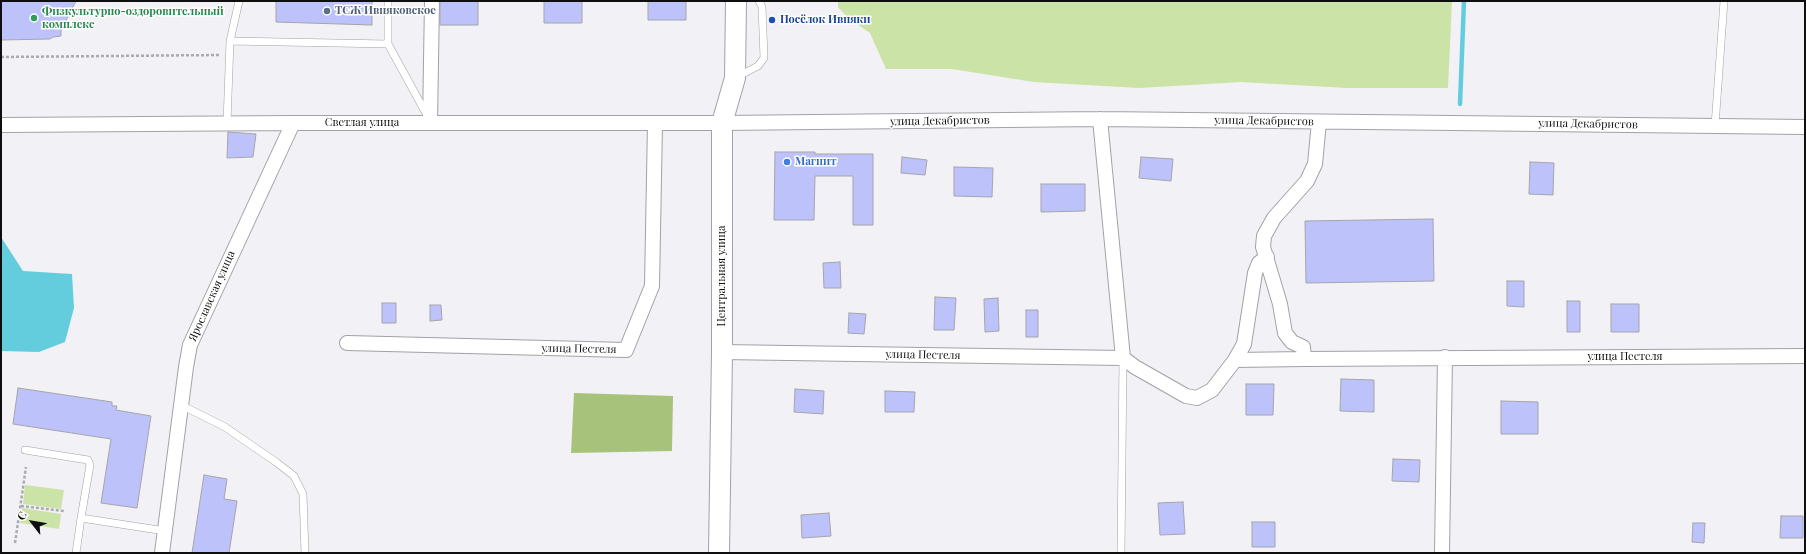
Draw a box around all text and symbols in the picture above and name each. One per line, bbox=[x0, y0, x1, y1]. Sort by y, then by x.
place label: ТСЖ Ивняковское bbox=[335, 4, 436, 18]
place label: Физкультурно-оздоровительный комплекс bbox=[42, 5, 224, 31]
marker: ТСЖ Ивняковское bbox=[322, 6, 332, 16]
marker: Физкультурно-оздоровительный комплекс bbox=[29, 13, 39, 23]
place label: Посёлок Ивняки bbox=[780, 13, 871, 27]
marker: Посёлок Ивняки bbox=[767, 15, 777, 25]
street label: улица Декабристов bbox=[890, 114, 990, 128]
street label: улица Декабристов bbox=[1214, 114, 1314, 128]
street label: Светлая улица bbox=[325, 116, 399, 130]
street label: улица Декабристов bbox=[1538, 117, 1638, 131]
place label: Магнит bbox=[795, 155, 837, 169]
marker: Магнит bbox=[782, 157, 792, 167]
street label: Центральная улица bbox=[715, 226, 729, 326]
street label: Ярославская улица bbox=[186, 249, 238, 343]
street label: улица Пестеля bbox=[541, 342, 617, 356]
street label: улица Пестеля bbox=[885, 348, 961, 362]
street label: улица Пестеля bbox=[1588, 350, 1662, 364]
north arrow bbox=[12, 502, 52, 542]
text: С bbox=[13, 508, 30, 523]

